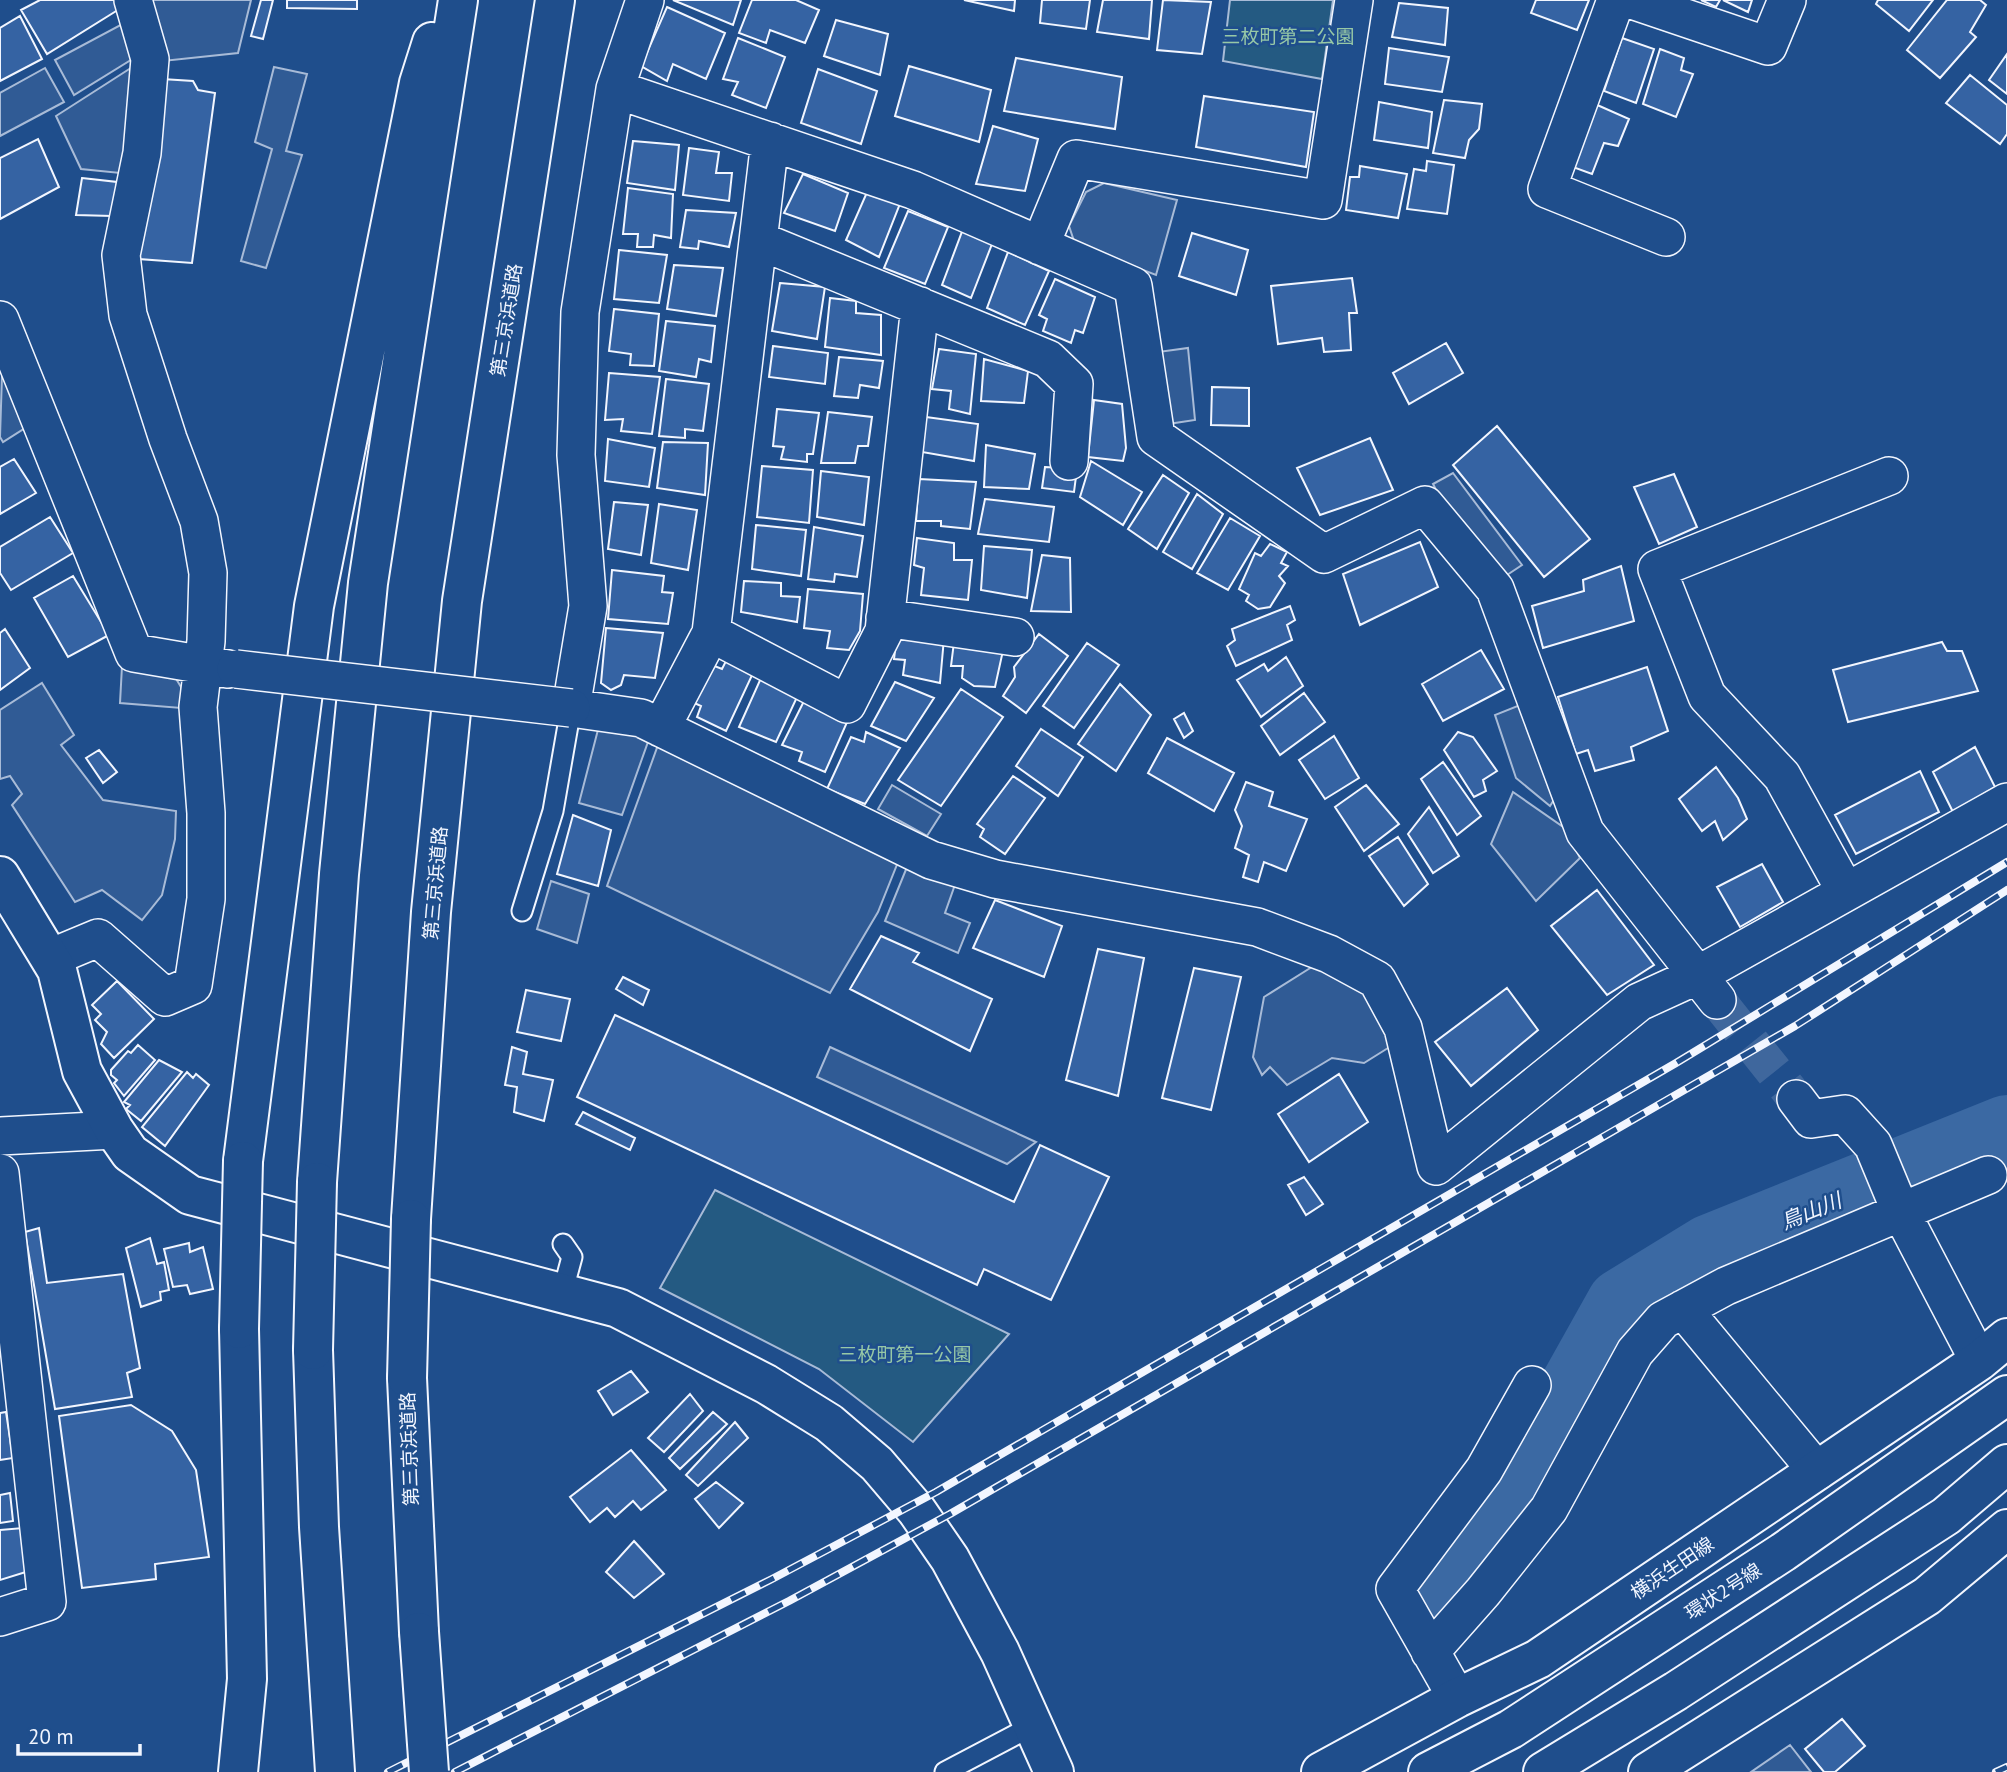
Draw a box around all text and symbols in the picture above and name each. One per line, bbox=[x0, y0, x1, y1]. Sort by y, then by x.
park label: 三枚町第二公園 bbox=[1221, 24, 1355, 48]
street label: 第三京浜道路 bbox=[485, 262, 527, 378]
street label: 第三京浜道路 bbox=[418, 825, 452, 941]
water label: 鳥山川 bbox=[1777, 1186, 1847, 1235]
park label: 三枚町第一公園 bbox=[838, 1342, 972, 1366]
street label: 第三京浜道路 bbox=[395, 1392, 423, 1506]
street label: 横浜生田線 bbox=[1626, 1531, 1718, 1605]
street label: 環状2号線 bbox=[1680, 1557, 1766, 1625]
scale bar bbox=[18, 1712, 140, 1756]
text: 20 m bbox=[28, 1723, 74, 1750]

